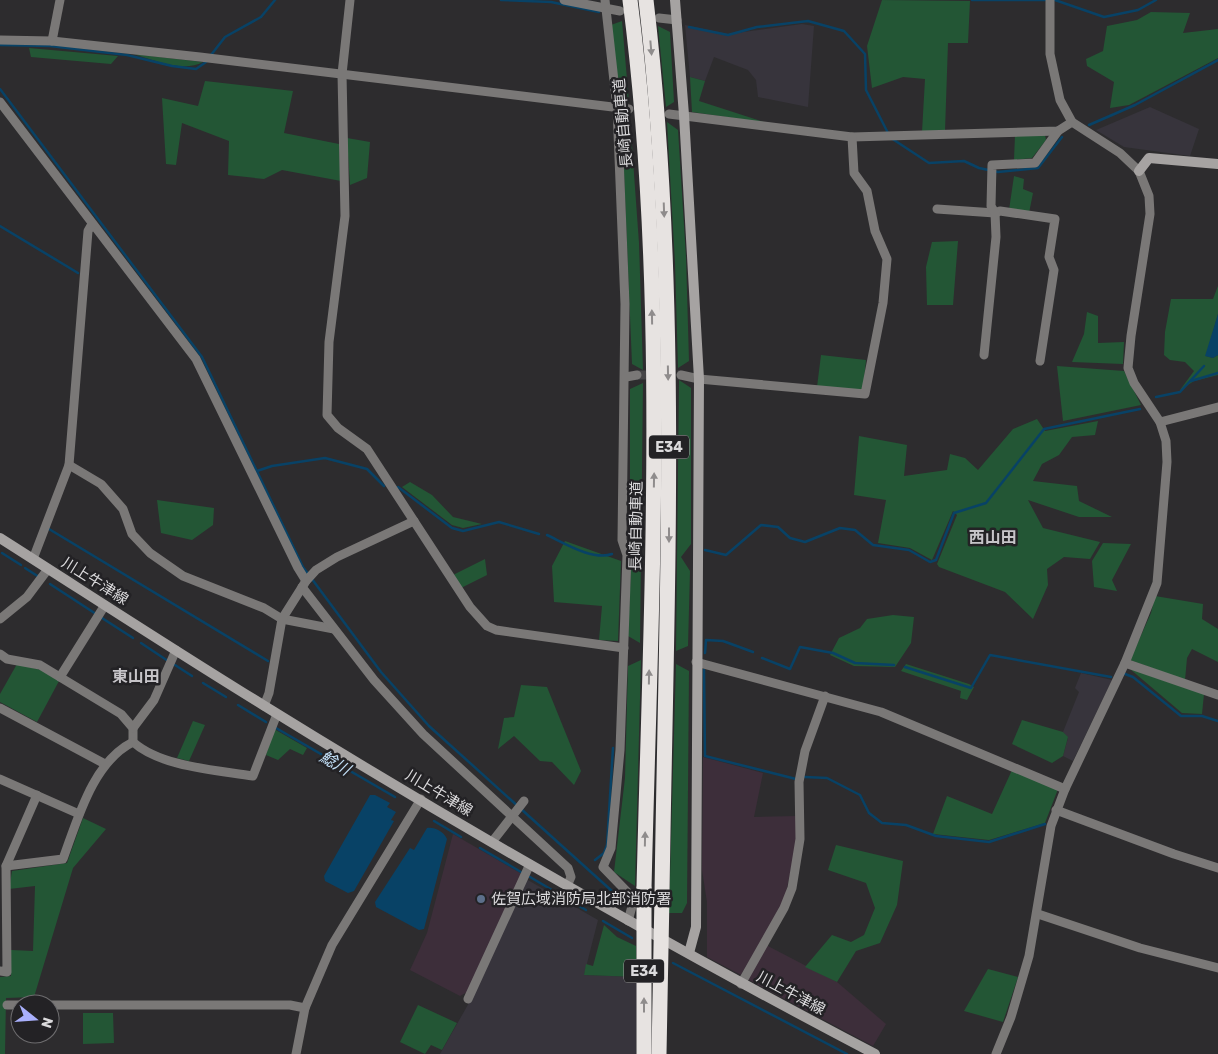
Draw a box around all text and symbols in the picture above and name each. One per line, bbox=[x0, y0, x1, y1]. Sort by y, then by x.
one-way arrow bbox=[647, 41, 655, 57]
street label: 長崎自動車道 bbox=[610, 77, 636, 169]
one-way arrow bbox=[660, 203, 668, 219]
one-way arrow bbox=[648, 309, 656, 325]
one-way arrow bbox=[664, 365, 672, 381]
road number: E34 bbox=[649, 436, 689, 458]
one-way arrow bbox=[650, 471, 658, 487]
street label: 長崎自動車道 bbox=[626, 481, 646, 571]
one-way arrow bbox=[665, 528, 673, 544]
district label: 西山田 bbox=[969, 528, 1017, 547]
street label: 川上牛津線 bbox=[58, 553, 132, 609]
district label: 東山田 bbox=[112, 667, 160, 686]
one-way arrow bbox=[646, 669, 654, 685]
water label: 鯰川 bbox=[316, 747, 355, 780]
street label: 川上牛津線 bbox=[402, 766, 476, 820]
one-way arrow bbox=[642, 831, 650, 847]
place label: 佐賀広域消防局北部消防署 bbox=[491, 890, 671, 908]
marker: 佐賀広域消防局北部消防署 bbox=[475, 893, 487, 905]
road number: E34 bbox=[624, 959, 664, 982]
street label: 川上牛津線 bbox=[754, 967, 828, 1019]
north arrow bbox=[10, 994, 60, 1044]
one-way arrow bbox=[640, 997, 648, 1013]
text: N bbox=[37, 1015, 57, 1030]

